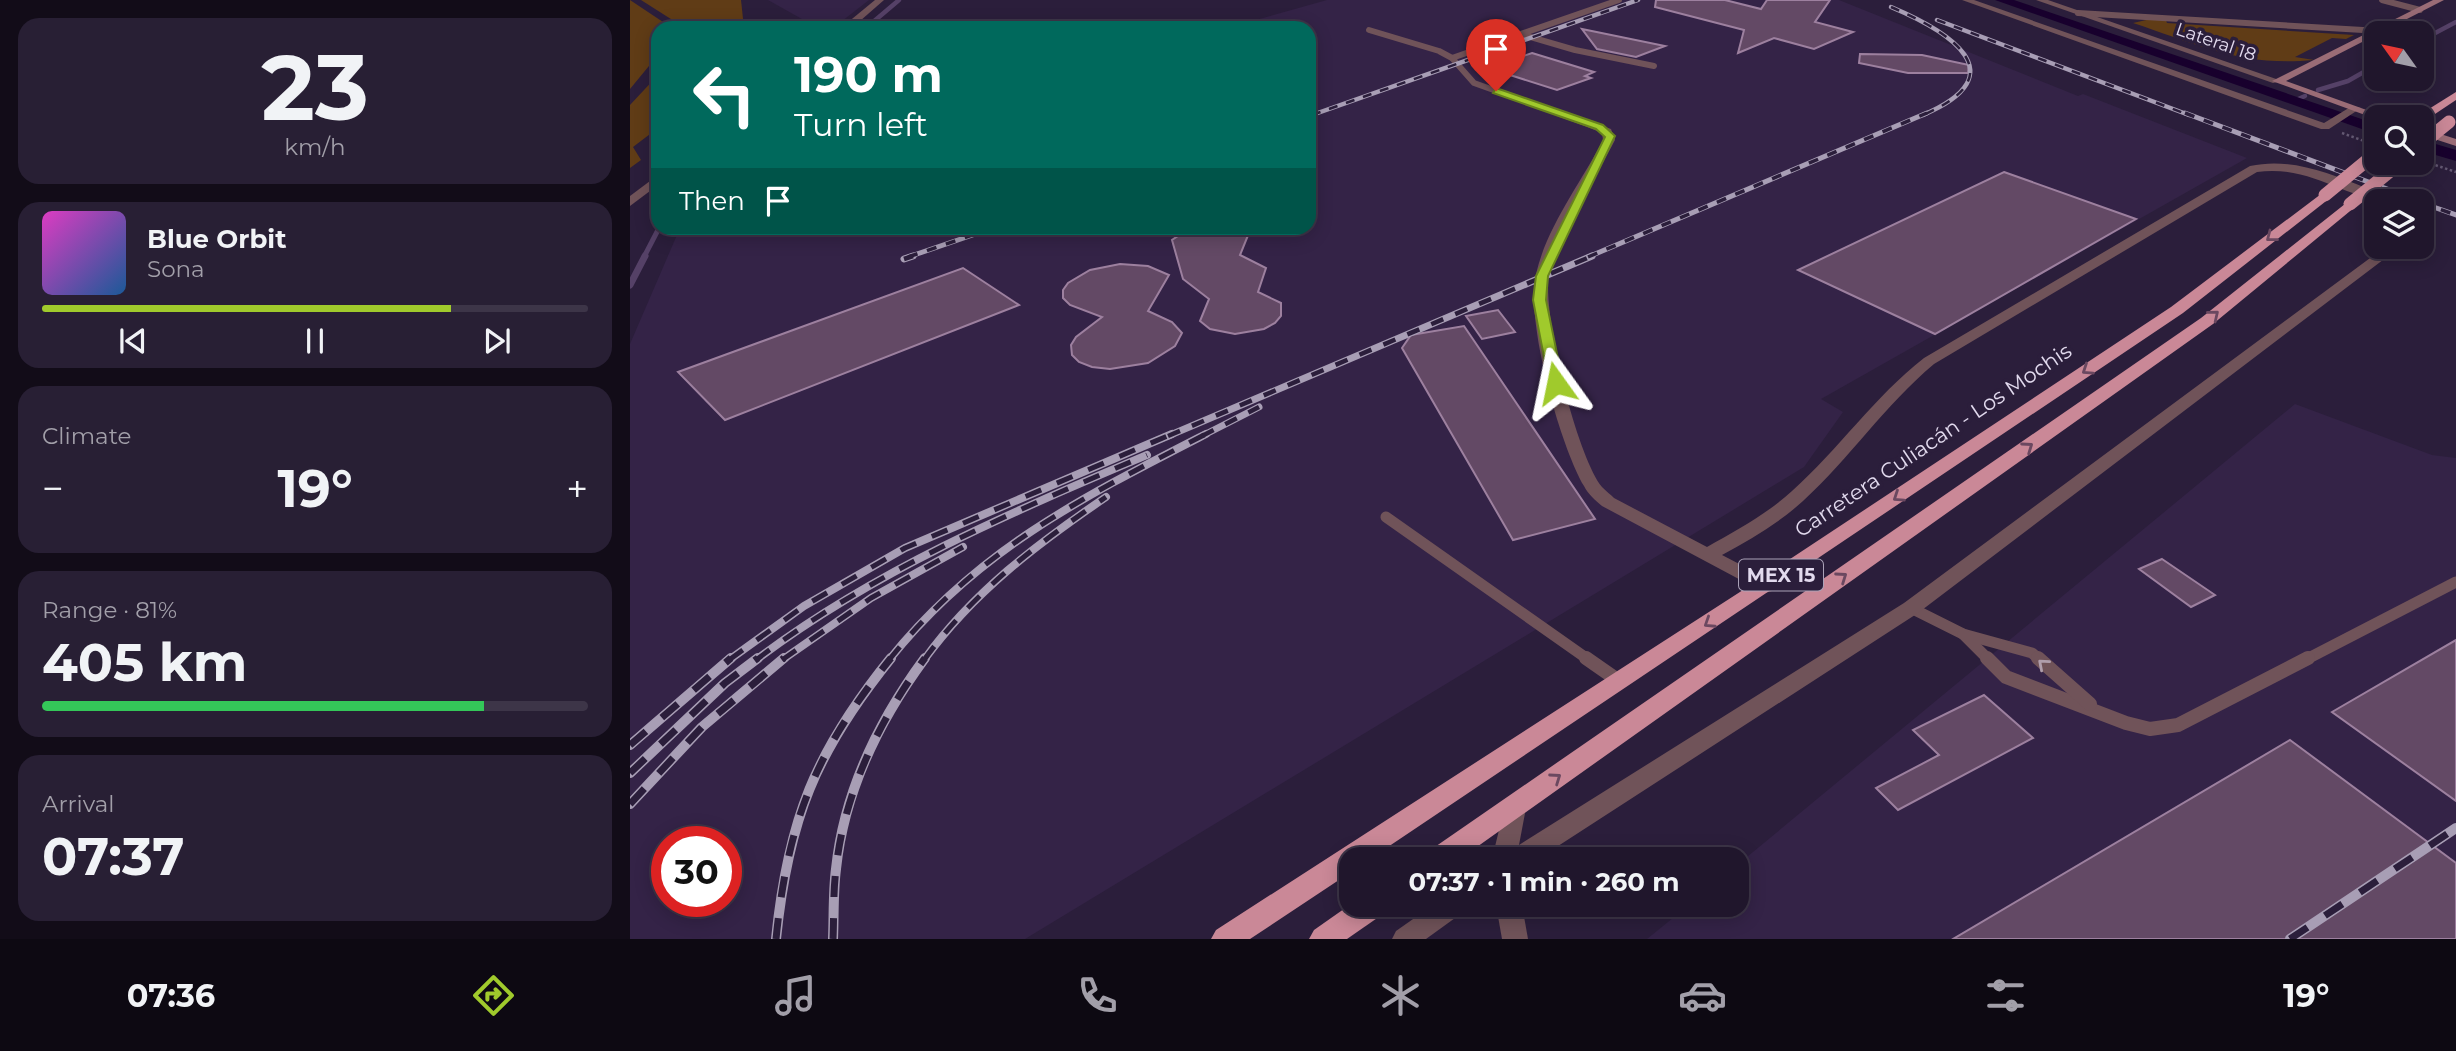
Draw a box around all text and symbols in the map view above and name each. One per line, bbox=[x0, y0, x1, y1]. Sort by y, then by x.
street label: Lateral 18 bbox=[2173, 18, 2259, 66]
pin bbox=[1466, 19, 1526, 91]
north arrow bbox=[2364, 21, 2434, 91]
map controls bbox=[2364, 21, 2434, 259]
icon: arrive bbox=[1477, 30, 1515, 68]
text: 23 bbox=[261, 32, 369, 143]
text: 190 m bbox=[794, 45, 943, 104]
icon: left bbox=[679, 49, 770, 140]
text: Turn left bbox=[794, 105, 928, 144]
button: search bbox=[2364, 105, 2434, 175]
text: km/h bbox=[284, 133, 346, 161]
icon: arrive bbox=[759, 182, 797, 220]
text: Then bbox=[679, 185, 745, 217]
button: layers bbox=[2364, 189, 2434, 259]
text: Blue Orbit bbox=[147, 223, 286, 255]
one-way arrow bbox=[2266, 228, 2279, 241]
text: Sona bbox=[147, 255, 205, 283]
one-way arrow bbox=[2206, 311, 2219, 323]
icon: previous bbox=[114, 322, 152, 360]
icon: pause bbox=[296, 322, 334, 360]
icon: next bbox=[478, 322, 516, 360]
street label: Carretera Culiacán - Los Mochis bbox=[1790, 338, 2076, 542]
position arrow bbox=[1519, 346, 1593, 420]
one-way arrow bbox=[2082, 362, 2095, 374]
text: Climate bbox=[42, 422, 131, 450]
one-way arrow bbox=[2020, 443, 2033, 455]
text: 19° bbox=[277, 457, 353, 520]
text: − bbox=[42, 465, 64, 512]
text: + bbox=[566, 465, 588, 512]
one-way arrow bbox=[1893, 489, 1906, 501]
road number: MEX 15 bbox=[1739, 560, 1823, 590]
one-way arrow bbox=[1834, 573, 1847, 585]
text: Range · 81% bbox=[42, 596, 177, 624]
one-way arrow bbox=[1703, 615, 1716, 628]
text: 405 km bbox=[42, 631, 247, 694]
one-way arrow bbox=[2039, 659, 2052, 672]
one-way arrow bbox=[1548, 774, 1561, 786]
text: Arrival bbox=[42, 790, 115, 818]
text: 07:37 bbox=[42, 825, 185, 888]
speed limit sign: 30 bbox=[651, 826, 742, 917]
text: 07:37 · 1 min · 260 m bbox=[1408, 866, 1680, 898]
icon: directions bbox=[469, 971, 518, 1020]
icon: music bbox=[771, 971, 820, 1020]
icon: phone bbox=[1073, 971, 1122, 1020]
icon: climate bbox=[1376, 971, 1425, 1020]
icon: car bbox=[1678, 971, 1727, 1020]
icon: filters bbox=[1981, 971, 2030, 1020]
text: 07:36 bbox=[127, 976, 215, 1015]
text: 19° bbox=[2283, 976, 2329, 1015]

